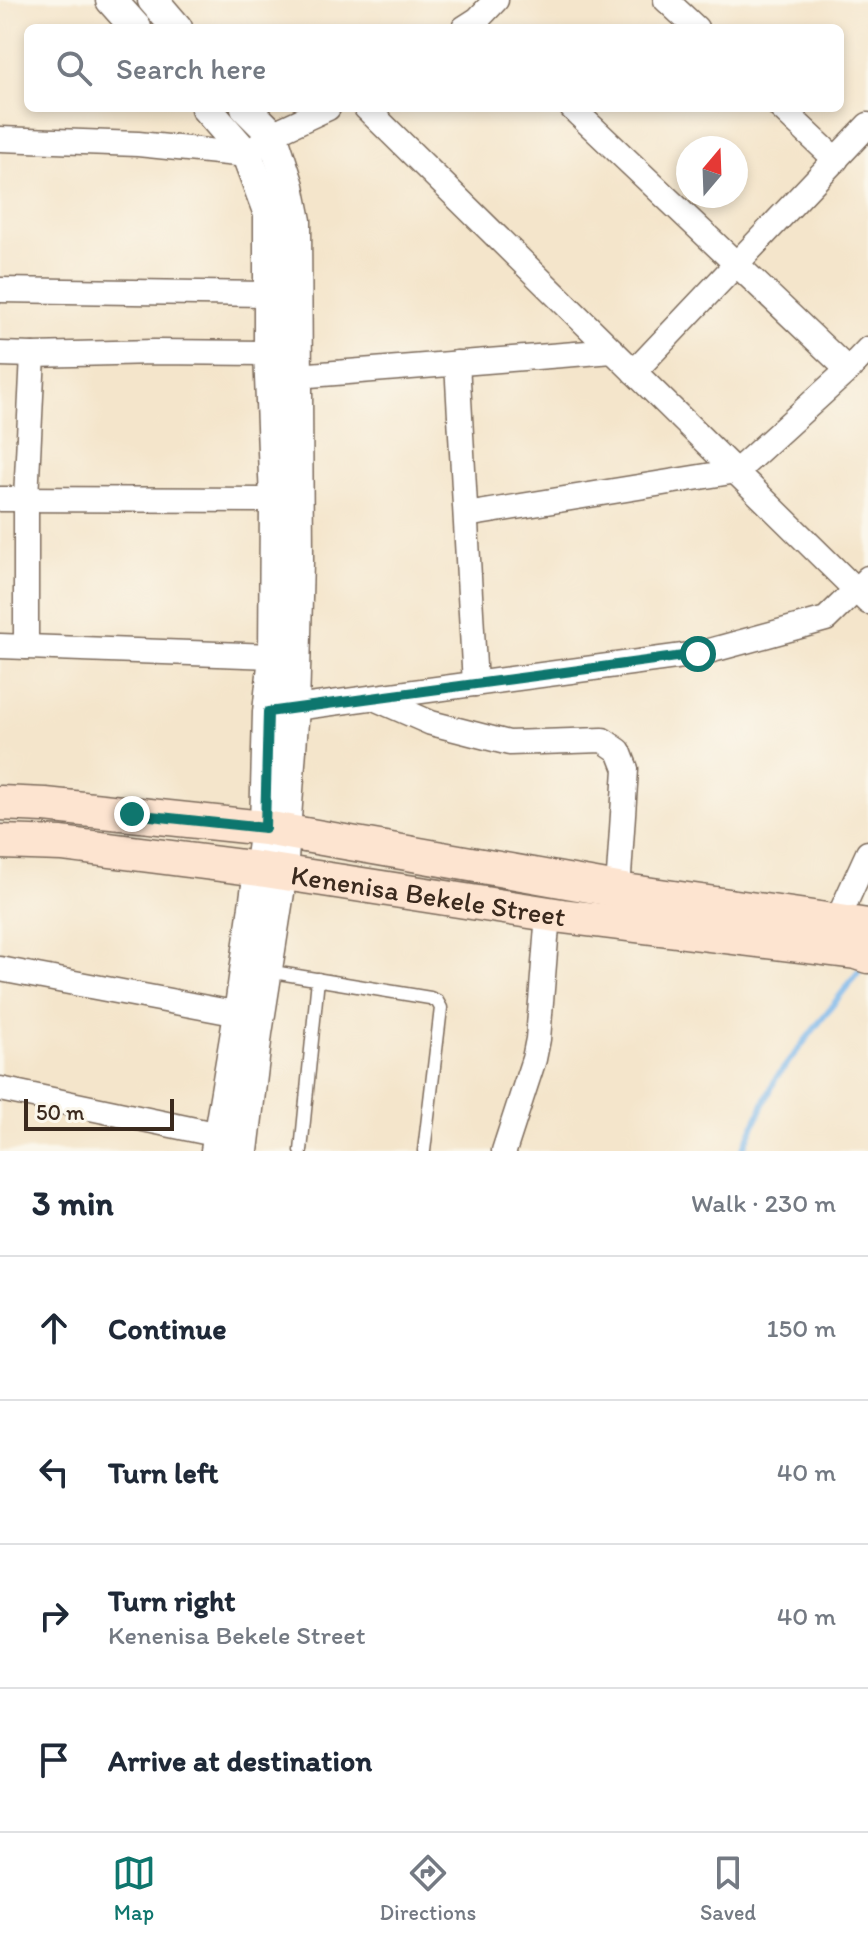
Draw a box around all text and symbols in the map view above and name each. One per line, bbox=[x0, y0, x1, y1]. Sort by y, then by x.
search box bbox=[24, 24, 844, 112]
icon: search bbox=[52, 46, 96, 90]
text: Search here bbox=[116, 50, 266, 87]
north arrow bbox=[676, 136, 748, 208]
route start bbox=[680, 636, 716, 672]
route end bbox=[114, 796, 150, 832]
street label: Kenenisa Bekele Street bbox=[289, 857, 568, 933]
scale bar bbox=[24, 1095, 174, 1131]
text: 50 m bbox=[36, 1099, 85, 1126]
text: 3 min bbox=[32, 1183, 114, 1224]
text: Walk · 230 m bbox=[691, 1187, 836, 1219]
icon: ahead bbox=[32, 1306, 76, 1350]
text: Continue bbox=[108, 1310, 227, 1347]
text: 150 m bbox=[767, 1312, 836, 1344]
icon: left bbox=[32, 1450, 76, 1494]
text: Turn left bbox=[108, 1454, 219, 1491]
text: 40 m bbox=[777, 1456, 836, 1488]
text: Turn right bbox=[108, 1582, 236, 1619]
icon: right bbox=[32, 1594, 76, 1638]
text: 40 m bbox=[777, 1600, 836, 1632]
text: Kenenisa Bekele Street bbox=[108, 1619, 366, 1651]
icon: arrive bbox=[32, 1738, 76, 1782]
text: Arrive at destination bbox=[108, 1742, 372, 1779]
tab: Map bbox=[112, 1851, 156, 1926]
tab: Directions bbox=[380, 1851, 476, 1926]
tab: Saved bbox=[700, 1851, 756, 1926]

